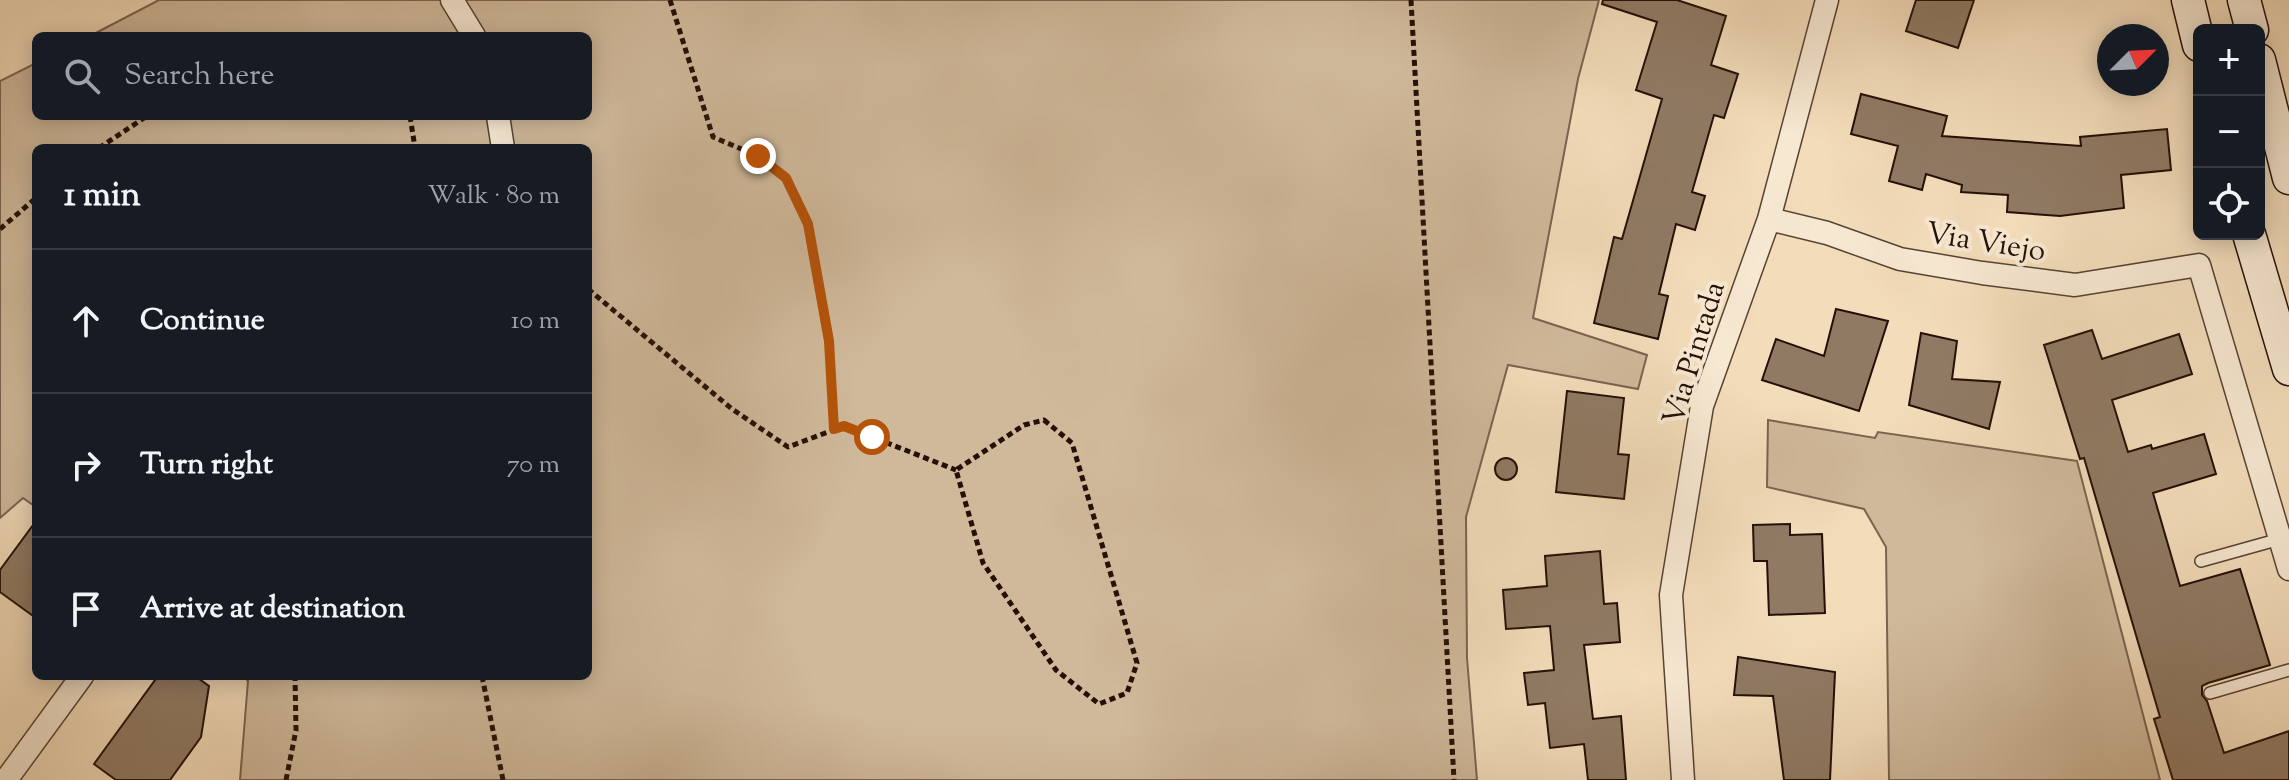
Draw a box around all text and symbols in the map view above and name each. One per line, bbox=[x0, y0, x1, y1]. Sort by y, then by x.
north arrow bbox=[2097, 24, 2169, 96]
map controls bbox=[2193, 24, 2265, 240]
button: + bbox=[2193, 24, 2265, 96]
search box bbox=[32, 32, 592, 120]
icon: search bbox=[60, 54, 104, 98]
text: Search here bbox=[124, 55, 274, 98]
button: − bbox=[2193, 96, 2265, 168]
route end bbox=[740, 138, 776, 174]
button: locate bbox=[2193, 168, 2265, 240]
text: 1 min bbox=[64, 172, 141, 221]
text: Walk · 80 m bbox=[428, 178, 560, 215]
street label: Via Viejo bbox=[1923, 213, 2048, 274]
street label: Via Pintada bbox=[1653, 276, 1738, 431]
icon: ahead bbox=[64, 299, 108, 343]
text: Continue bbox=[140, 300, 265, 343]
text: 10 m bbox=[511, 303, 560, 340]
route start bbox=[854, 419, 890, 455]
icon: right bbox=[64, 443, 108, 487]
text: Turn right bbox=[140, 444, 273, 487]
text: 70 m bbox=[507, 447, 560, 484]
icon: arrive bbox=[64, 587, 108, 631]
text: Arrive at destination bbox=[140, 588, 405, 631]

